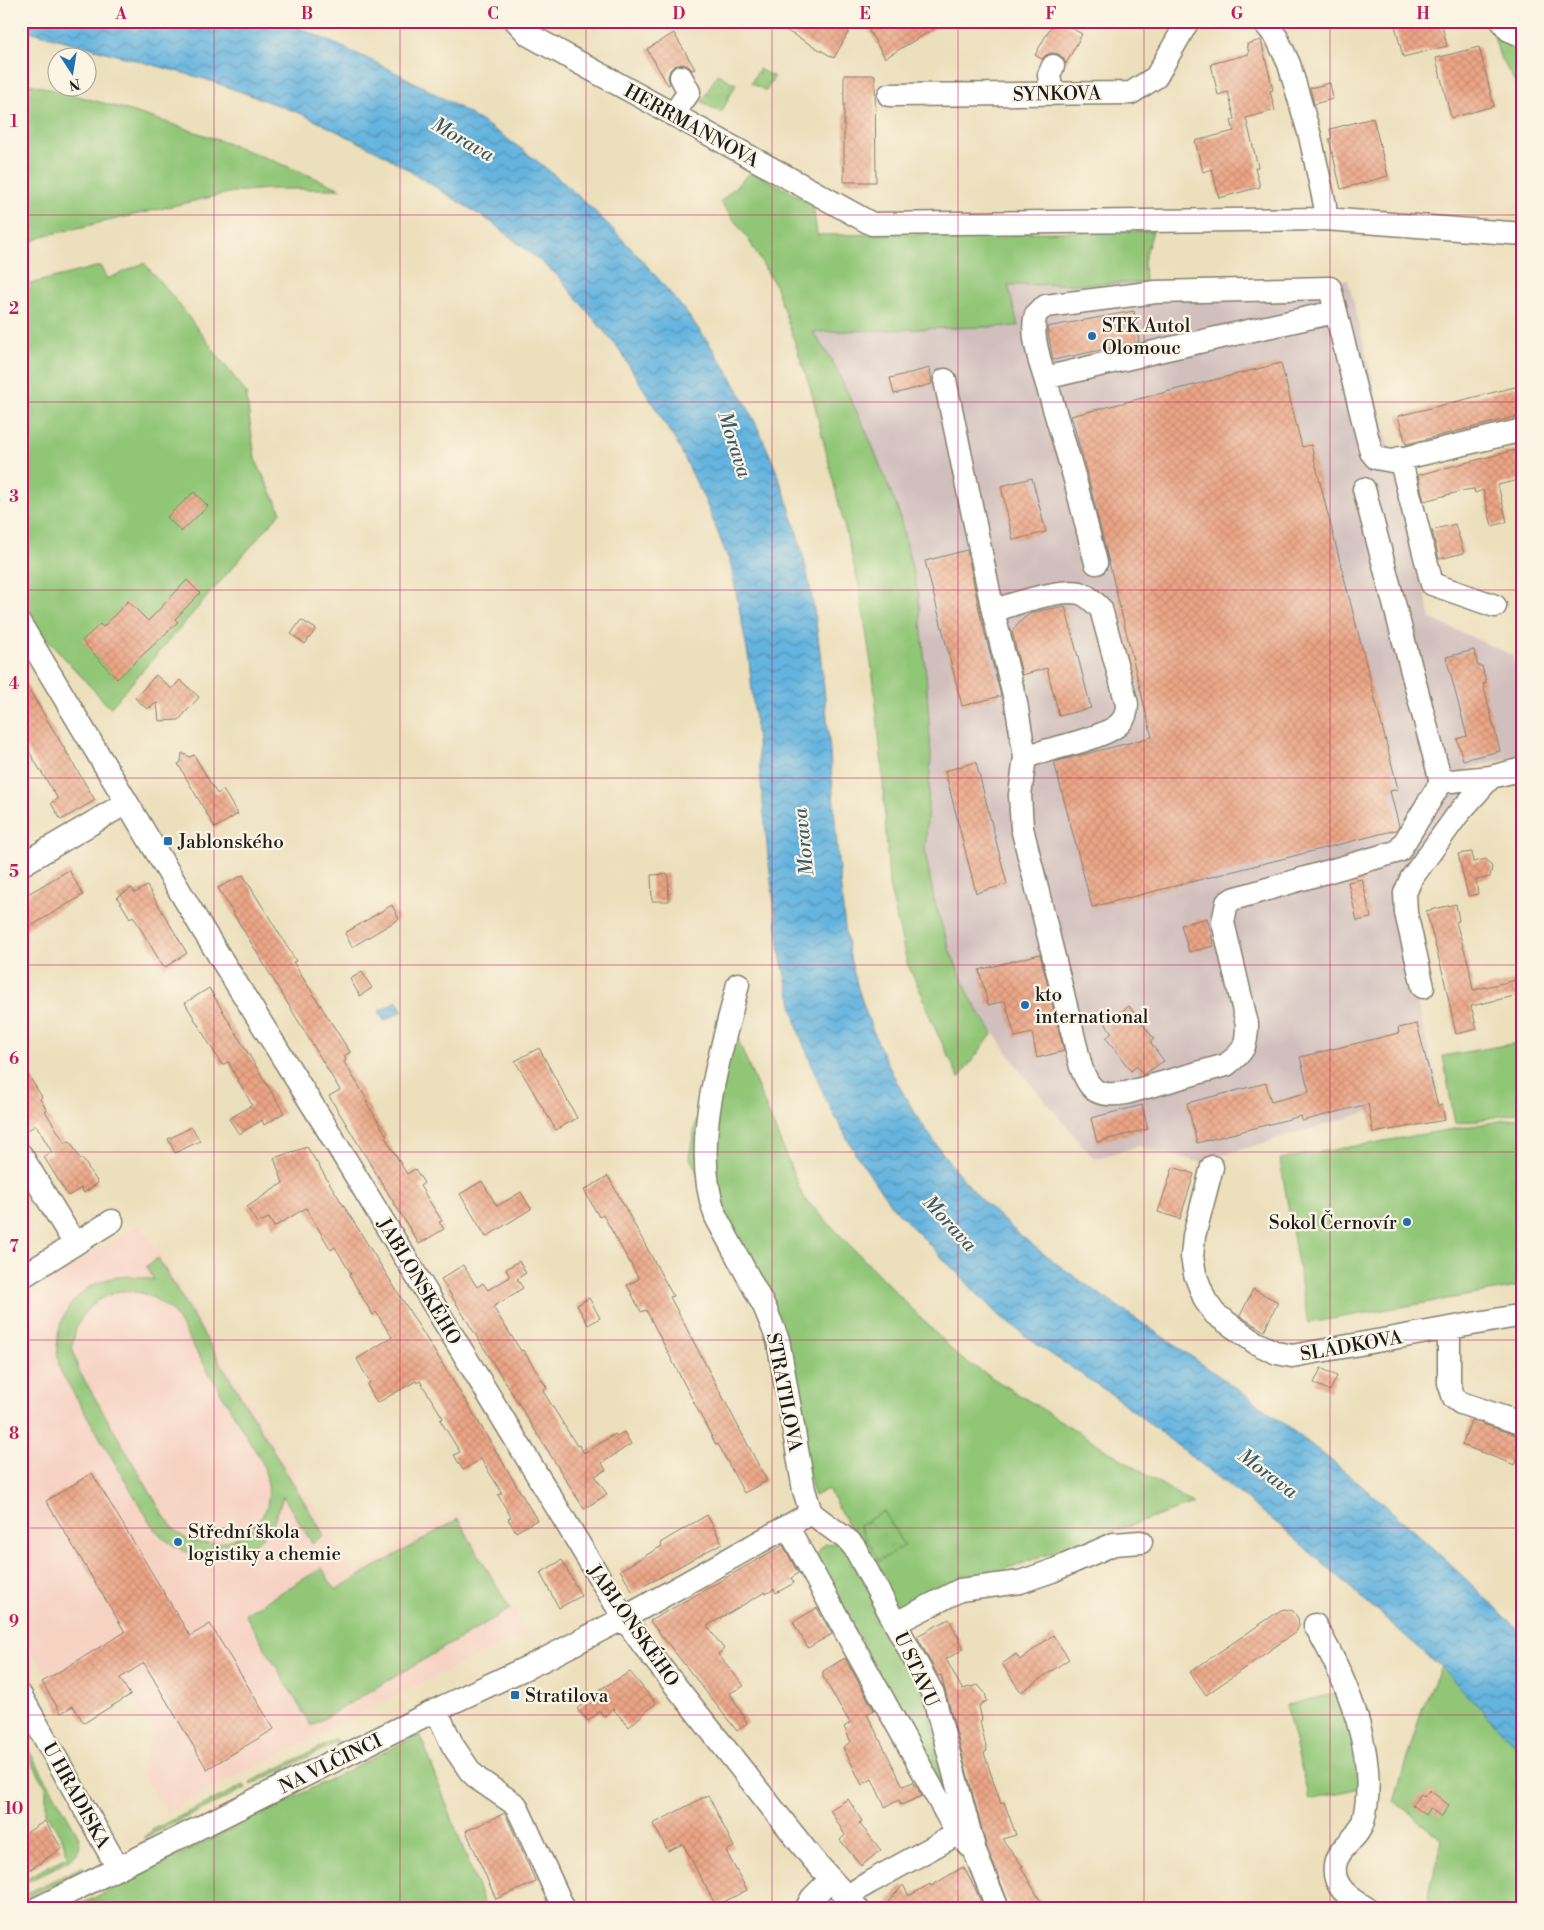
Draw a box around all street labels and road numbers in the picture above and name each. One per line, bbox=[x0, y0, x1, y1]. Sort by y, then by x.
street label: HERRMANNOVA bbox=[620, 79, 764, 173]
street label: SYNKOVA bbox=[1013, 81, 1102, 107]
street label: JABLONSKÉHO bbox=[371, 1212, 467, 1349]
street label: SLÁDKOVA bbox=[1298, 1324, 1405, 1367]
street label: STRATILOVA bbox=[761, 1331, 807, 1455]
street label: JABLONSKÉHO bbox=[582, 1559, 685, 1691]
street label: U STAVU bbox=[888, 1628, 944, 1711]
street label: NA VLČINCI bbox=[275, 1728, 386, 1799]
street label: U HRADISKA bbox=[37, 1738, 116, 1854]

